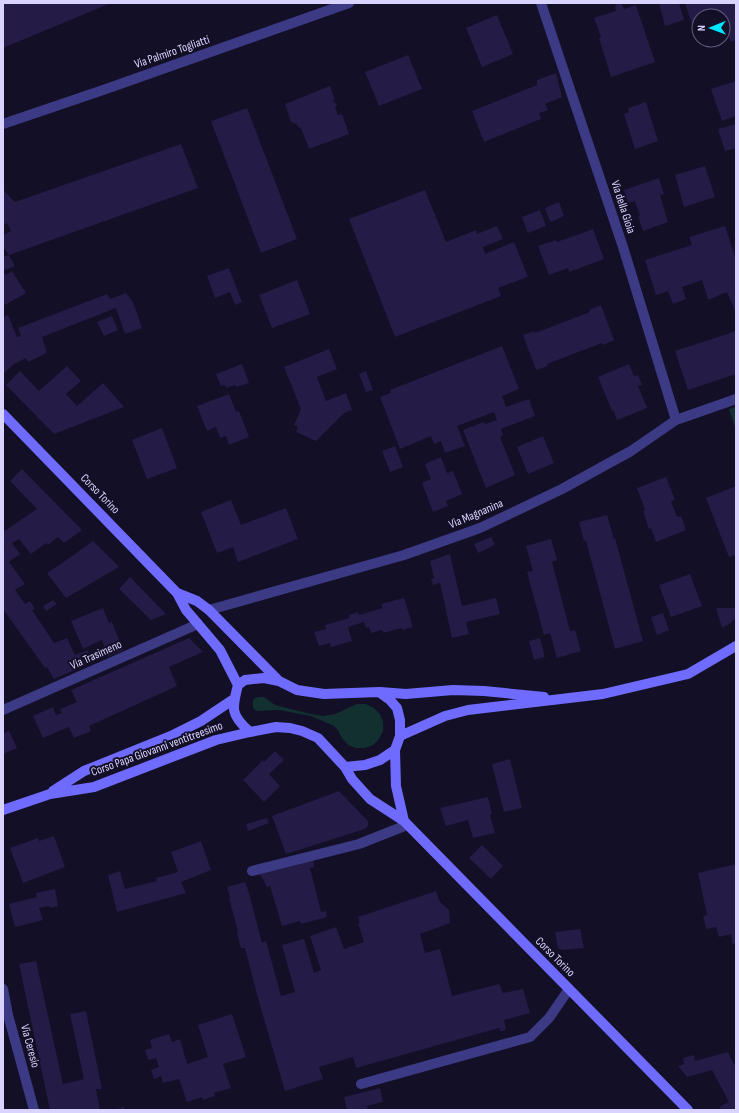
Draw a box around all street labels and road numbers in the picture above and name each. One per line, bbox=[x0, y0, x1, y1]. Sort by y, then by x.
street label: Via Palmiro Togliatti bbox=[132, 32, 212, 72]
street label: Via della Gioia bbox=[607, 178, 639, 236]
street label: Corso Torino bbox=[77, 471, 123, 517]
street label: Via Magnanina bbox=[447, 496, 506, 532]
street label: Via Trasimeno bbox=[68, 637, 124, 673]
street label: Corso Papa Giovanni ventitreesimo bbox=[89, 718, 225, 780]
street label: Corso Torino bbox=[532, 934, 578, 980]
street label: Via Ceresio bbox=[17, 1023, 43, 1069]

